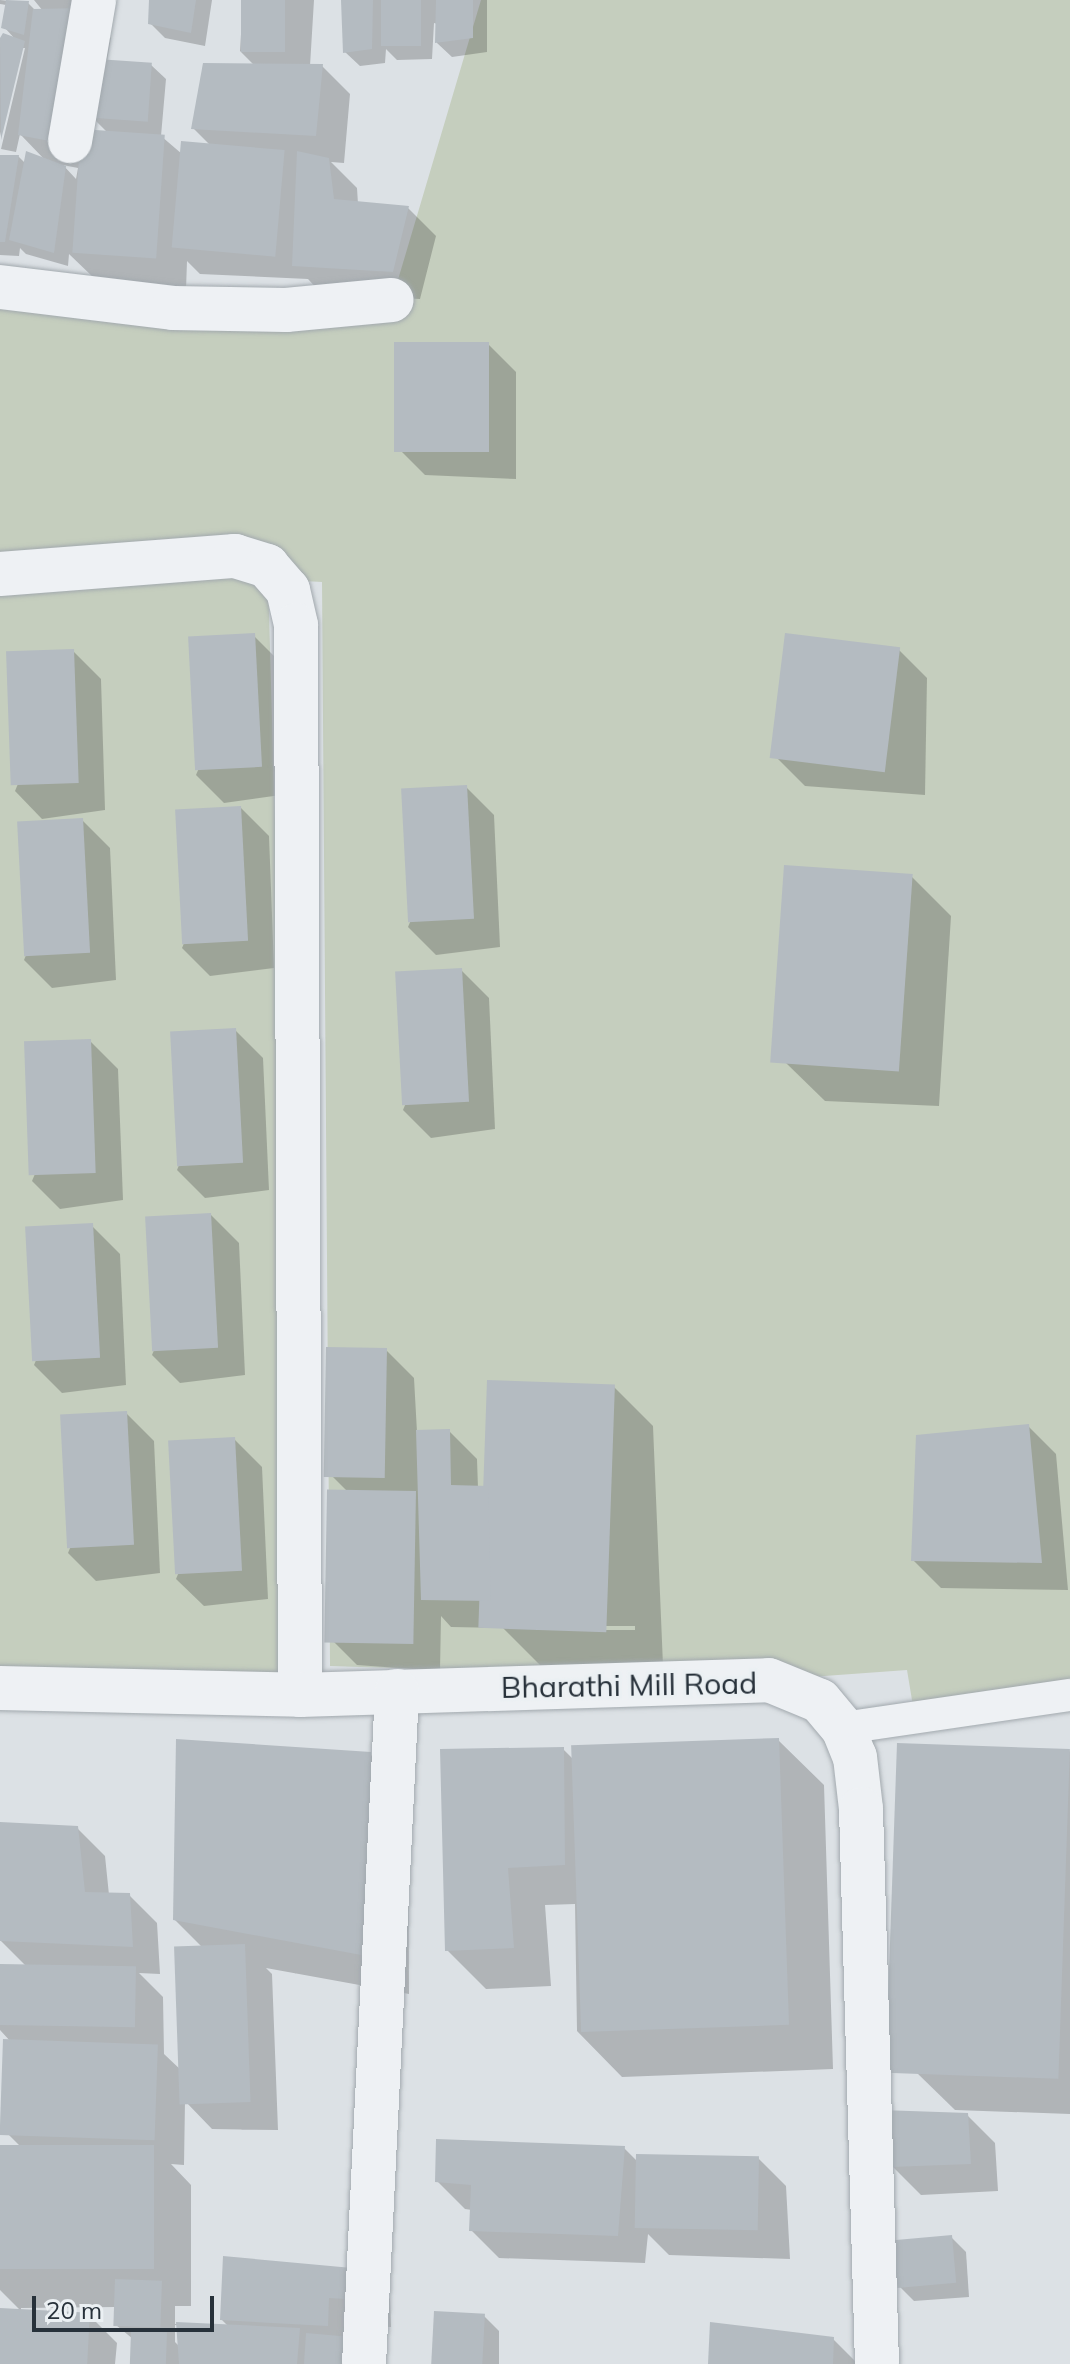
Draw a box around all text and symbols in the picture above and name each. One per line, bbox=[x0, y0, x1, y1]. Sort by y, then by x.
street label: Bharathi Mill Road bbox=[501, 1665, 757, 1705]
scale bar bbox=[36, 2280, 218, 2330]
text: 20 m bbox=[46, 2295, 102, 2325]

